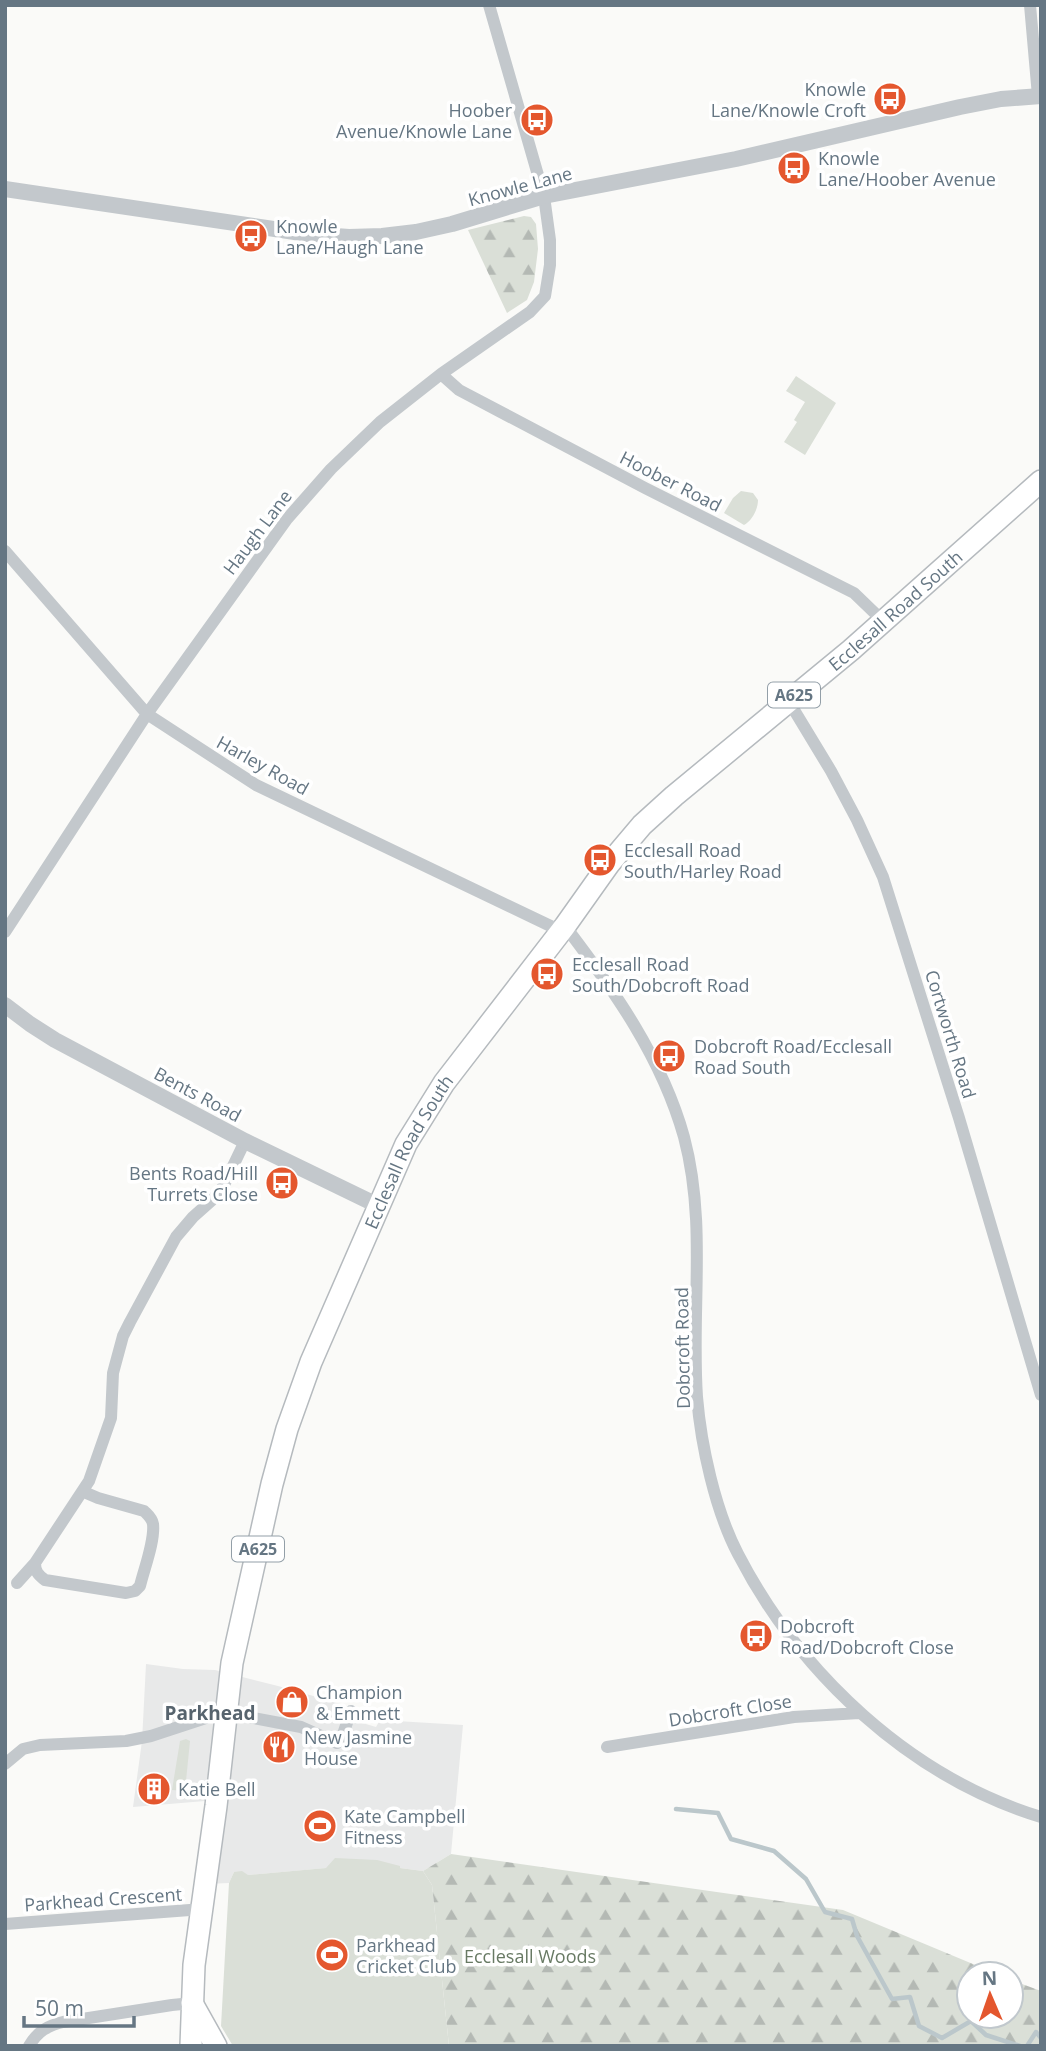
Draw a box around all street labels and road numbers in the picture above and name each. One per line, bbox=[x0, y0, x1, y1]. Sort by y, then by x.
street label: Knowle Lane bbox=[465, 161, 575, 211]
street label: Hoober Road bbox=[616, 445, 726, 517]
street label: Haugh Lane bbox=[217, 485, 297, 579]
street label: Ecclesall Road South bbox=[823, 545, 967, 676]
road number: A625 bbox=[768, 682, 820, 708]
street label: Harley Road bbox=[213, 730, 313, 800]
street label: Cortworth Road bbox=[920, 967, 982, 1101]
street label: Bents Road bbox=[150, 1061, 246, 1127]
street label: Ecclesall Road South bbox=[358, 1069, 458, 1233]
street label: Dobcroft Road bbox=[669, 1287, 695, 1409]
road number: A625 bbox=[232, 1536, 284, 1562]
street label: Dobcroft Close bbox=[667, 1688, 793, 1732]
street label: Parkhead Crescent bbox=[23, 1882, 183, 1916]

